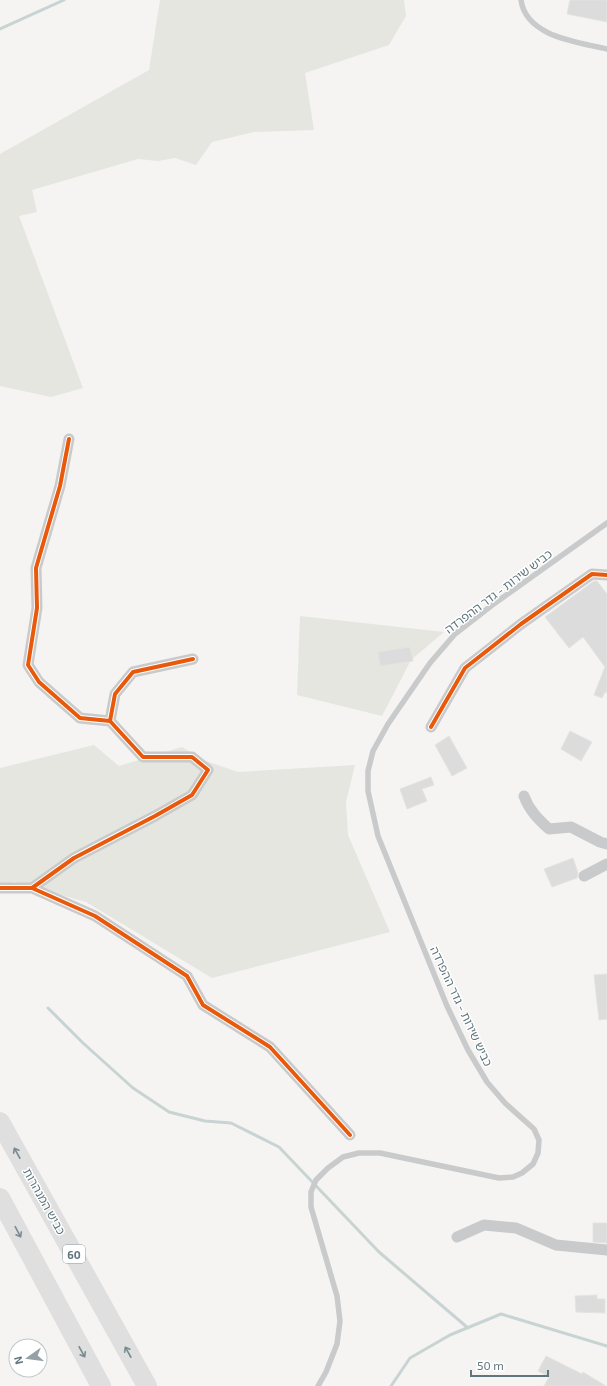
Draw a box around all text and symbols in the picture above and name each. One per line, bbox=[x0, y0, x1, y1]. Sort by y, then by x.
street label: כביש שירות - גדר ההפרדה bbox=[442, 546, 554, 636]
street label: כביש שירות - גדר ההפרדה bbox=[428, 944, 496, 1068]
one-way arrow bbox=[13, 1147, 21, 1159]
street label: כביש המנהרות bbox=[21, 1165, 69, 1237]
one-way arrow bbox=[15, 1226, 23, 1238]
road number: 60 bbox=[63, 1245, 85, 1263]
north arrow bbox=[8, 1338, 48, 1378]
one-way arrow bbox=[79, 1346, 87, 1358]
one-way arrow bbox=[124, 1346, 132, 1358]
scale bar bbox=[471, 1352, 548, 1378]
text: N bbox=[11, 1355, 25, 1366]
text: 50 m bbox=[477, 1358, 504, 1372]

